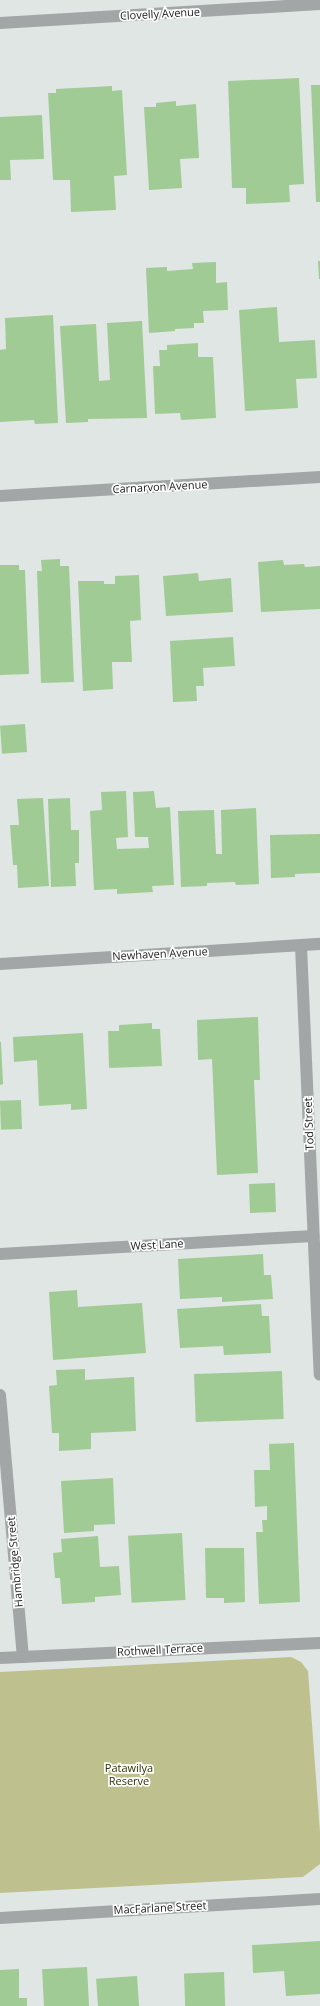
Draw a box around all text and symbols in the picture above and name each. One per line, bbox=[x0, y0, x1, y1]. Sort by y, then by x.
street label: Clovelly Avenue bbox=[120, 5, 200, 23]
street label: Carnarvon Avenue bbox=[112, 478, 208, 496]
street label: Newhaven Avenue bbox=[112, 945, 208, 963]
street label: Tod Street bbox=[301, 1097, 317, 1151]
street label: West Lane bbox=[130, 1237, 184, 1253]
street label: Hambridge Street bbox=[4, 1516, 26, 1608]
street label: Rothwell Terrace bbox=[117, 1641, 203, 1659]
park label: Patawilya Reserve bbox=[105, 1762, 153, 1788]
street label: MacFarlane Street bbox=[113, 1899, 207, 1917]

